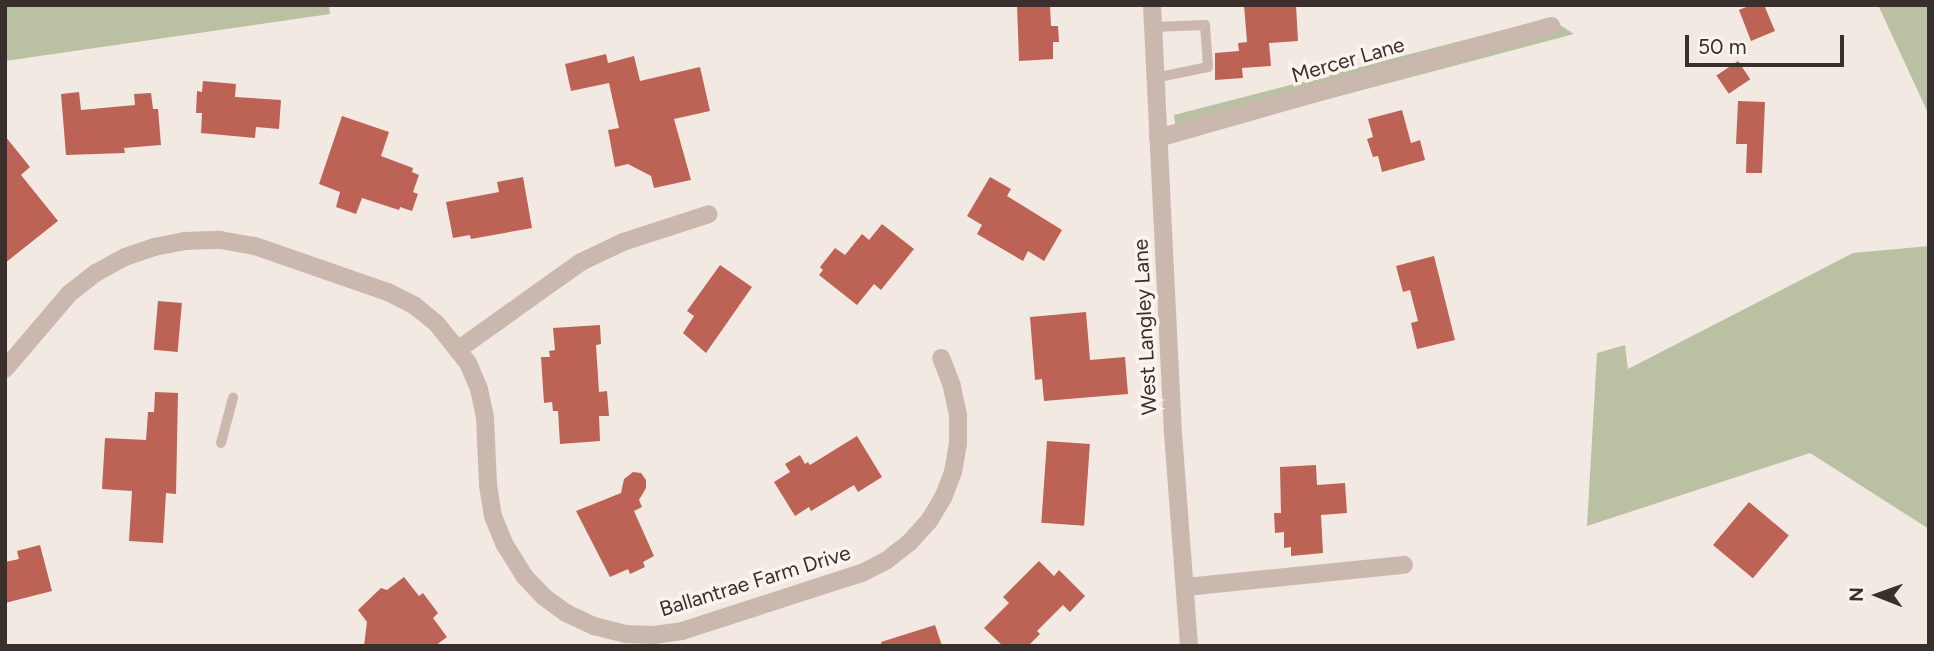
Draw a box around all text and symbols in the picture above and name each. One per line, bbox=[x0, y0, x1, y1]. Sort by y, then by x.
scale bar bbox=[1689, 21, 1848, 65]
street label: Mercer Lane bbox=[1289, 32, 1407, 88]
text: 50 m bbox=[1698, 34, 1747, 59]
street label: West Langley Lane bbox=[1128, 238, 1162, 416]
street label: Ballantrae Farm Drive bbox=[656, 540, 854, 622]
north arrow bbox=[1843, 560, 1913, 630]
text: N bbox=[1845, 587, 1868, 602]

